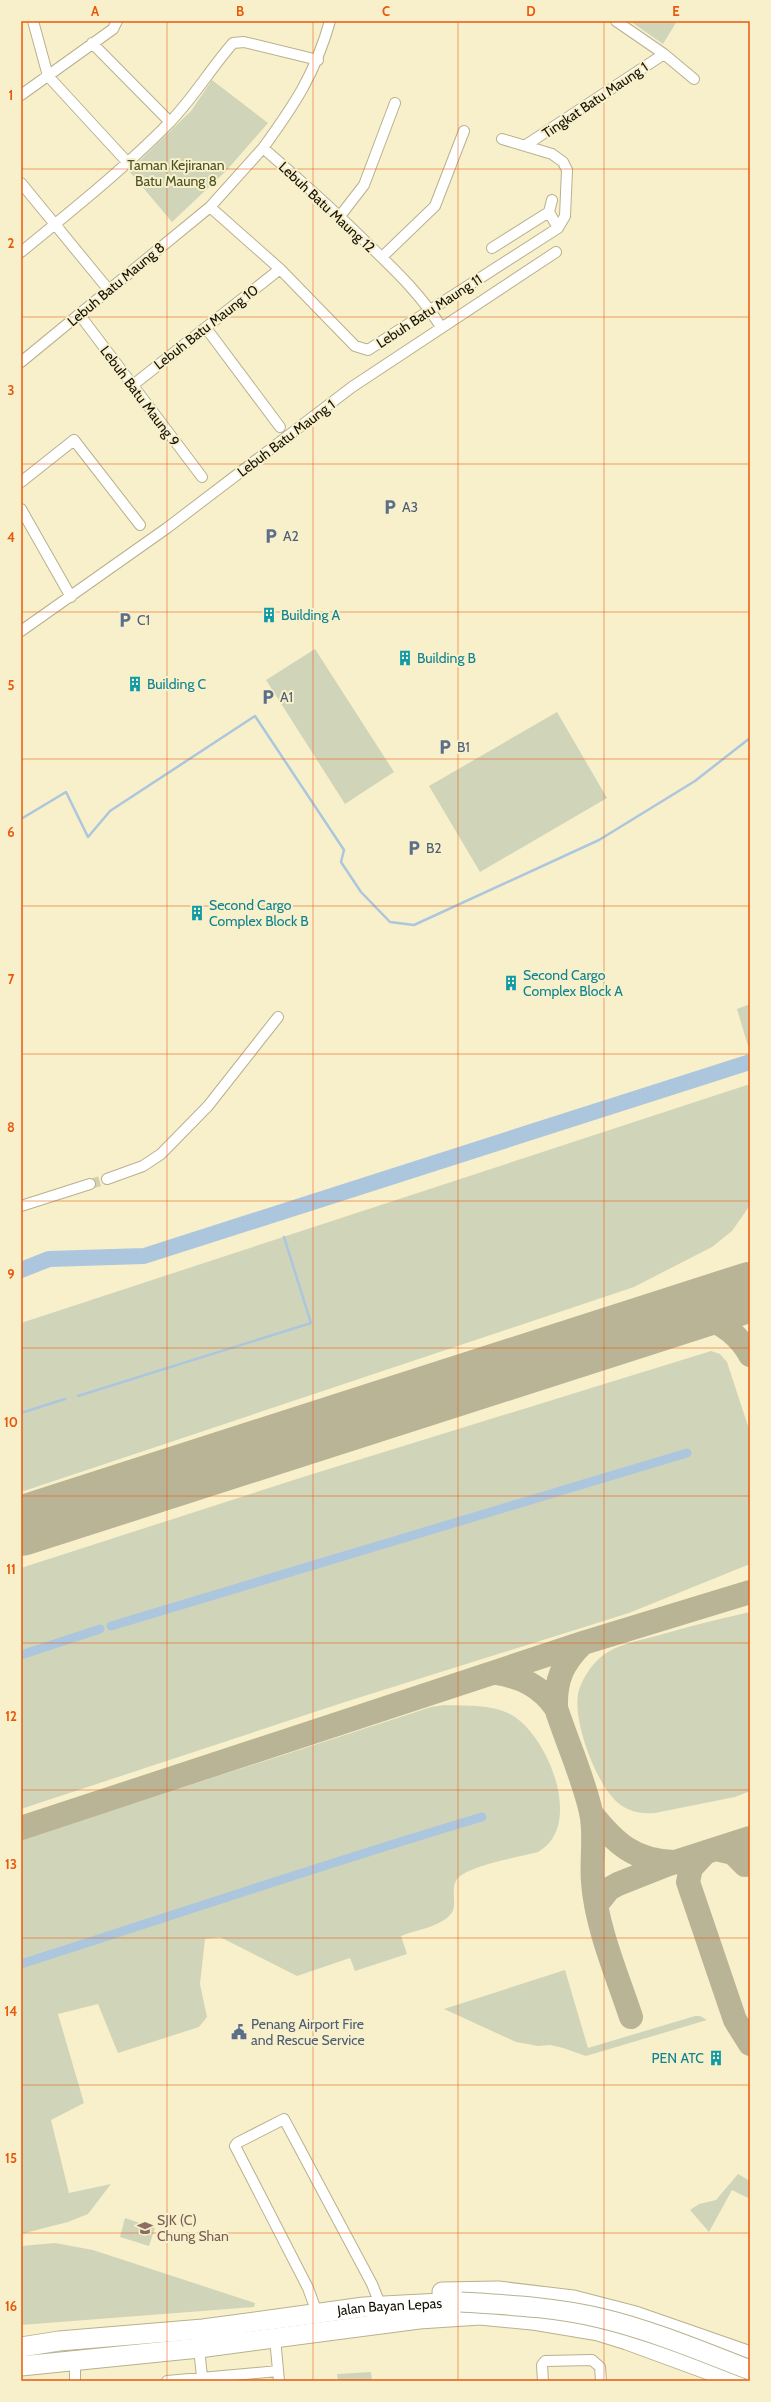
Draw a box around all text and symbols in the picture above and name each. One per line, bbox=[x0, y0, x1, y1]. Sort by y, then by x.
text: A bbox=[91, 3, 100, 19]
text: B bbox=[236, 3, 244, 19]
text: C bbox=[382, 3, 390, 19]
text: D bbox=[526, 3, 536, 19]
text: E bbox=[672, 3, 680, 19]
street label: Tingkat Batu Maung 1 bbox=[539, 58, 651, 142]
text: 1 bbox=[9, 87, 13, 103]
park label: Taman Kejiranan Batu Maung 8 bbox=[127, 156, 225, 190]
street label: Lebuh Batu Maung 12 bbox=[275, 158, 379, 256]
text: 2 bbox=[8, 235, 15, 251]
street label: Lebuh Batu Maung 8 bbox=[64, 238, 168, 330]
street label: Lebuh Batu Maung 11 bbox=[373, 270, 485, 352]
street label: Lebuh Batu Maung 10 bbox=[150, 280, 262, 373]
street label: Lebuh Batu Maung 9 bbox=[96, 342, 184, 450]
text: 3 bbox=[7, 382, 15, 398]
street label: Lebuh Batu Maung 1 bbox=[234, 395, 338, 481]
parking icon: A3 bbox=[381, 498, 399, 516]
place label: A3 bbox=[402, 498, 418, 516]
parking icon: A2 bbox=[262, 527, 280, 545]
place label: A2 bbox=[283, 527, 299, 545]
text: 4 bbox=[7, 529, 15, 545]
building icon: Building A bbox=[260, 606, 278, 624]
place label: Building A bbox=[281, 606, 341, 624]
parking icon: C1 bbox=[116, 611, 134, 629]
place label: C1 bbox=[137, 611, 150, 629]
building icon: Building B bbox=[396, 649, 414, 667]
place label: Building B bbox=[417, 649, 476, 667]
building icon: Building C bbox=[126, 675, 144, 693]
place label: Building C bbox=[147, 675, 207, 693]
text: 5 bbox=[8, 677, 15, 693]
parking icon: A1 bbox=[259, 688, 277, 706]
place label: A1 bbox=[280, 688, 293, 706]
parking icon: B1 bbox=[436, 738, 454, 756]
place label: B1 bbox=[457, 738, 470, 756]
text: 6 bbox=[7, 824, 15, 840]
parking icon: B2 bbox=[405, 839, 423, 857]
place label: B2 bbox=[426, 839, 442, 857]
place label: Second Cargo Complex Block B bbox=[209, 896, 309, 930]
building icon: Second Cargo Complex Block B bbox=[188, 904, 206, 922]
place label: Second Cargo Complex Block A bbox=[523, 966, 623, 1000]
text: 7 bbox=[8, 971, 15, 987]
building icon: Second Cargo Complex Block A bbox=[502, 974, 520, 992]
text: 8 bbox=[7, 1119, 15, 1135]
text: 9 bbox=[7, 1266, 15, 1282]
text: 10 bbox=[4, 1414, 18, 1430]
text: 11 bbox=[6, 1561, 16, 1577]
text: 12 bbox=[5, 1708, 17, 1724]
text: 13 bbox=[5, 1856, 17, 1872]
text: 14 bbox=[5, 2003, 17, 2019]
place label: Penang Airport Fire and Rescue Service bbox=[251, 2015, 365, 2049]
public building icon: Penang Airport Fire and Rescue Service bbox=[230, 2023, 248, 2041]
place label: PEN ATC bbox=[652, 2049, 704, 2067]
building icon: PEN ATC bbox=[707, 2049, 725, 2067]
text: 15 bbox=[5, 2150, 17, 2166]
place label: SJK (C) Chung Shan bbox=[157, 2211, 229, 2245]
school or university icon: SJK (C) Chung Shan bbox=[136, 2219, 154, 2237]
street label: Jalan Bayan Lepas bbox=[335, 2294, 443, 2320]
text: 16 bbox=[5, 2298, 17, 2314]

